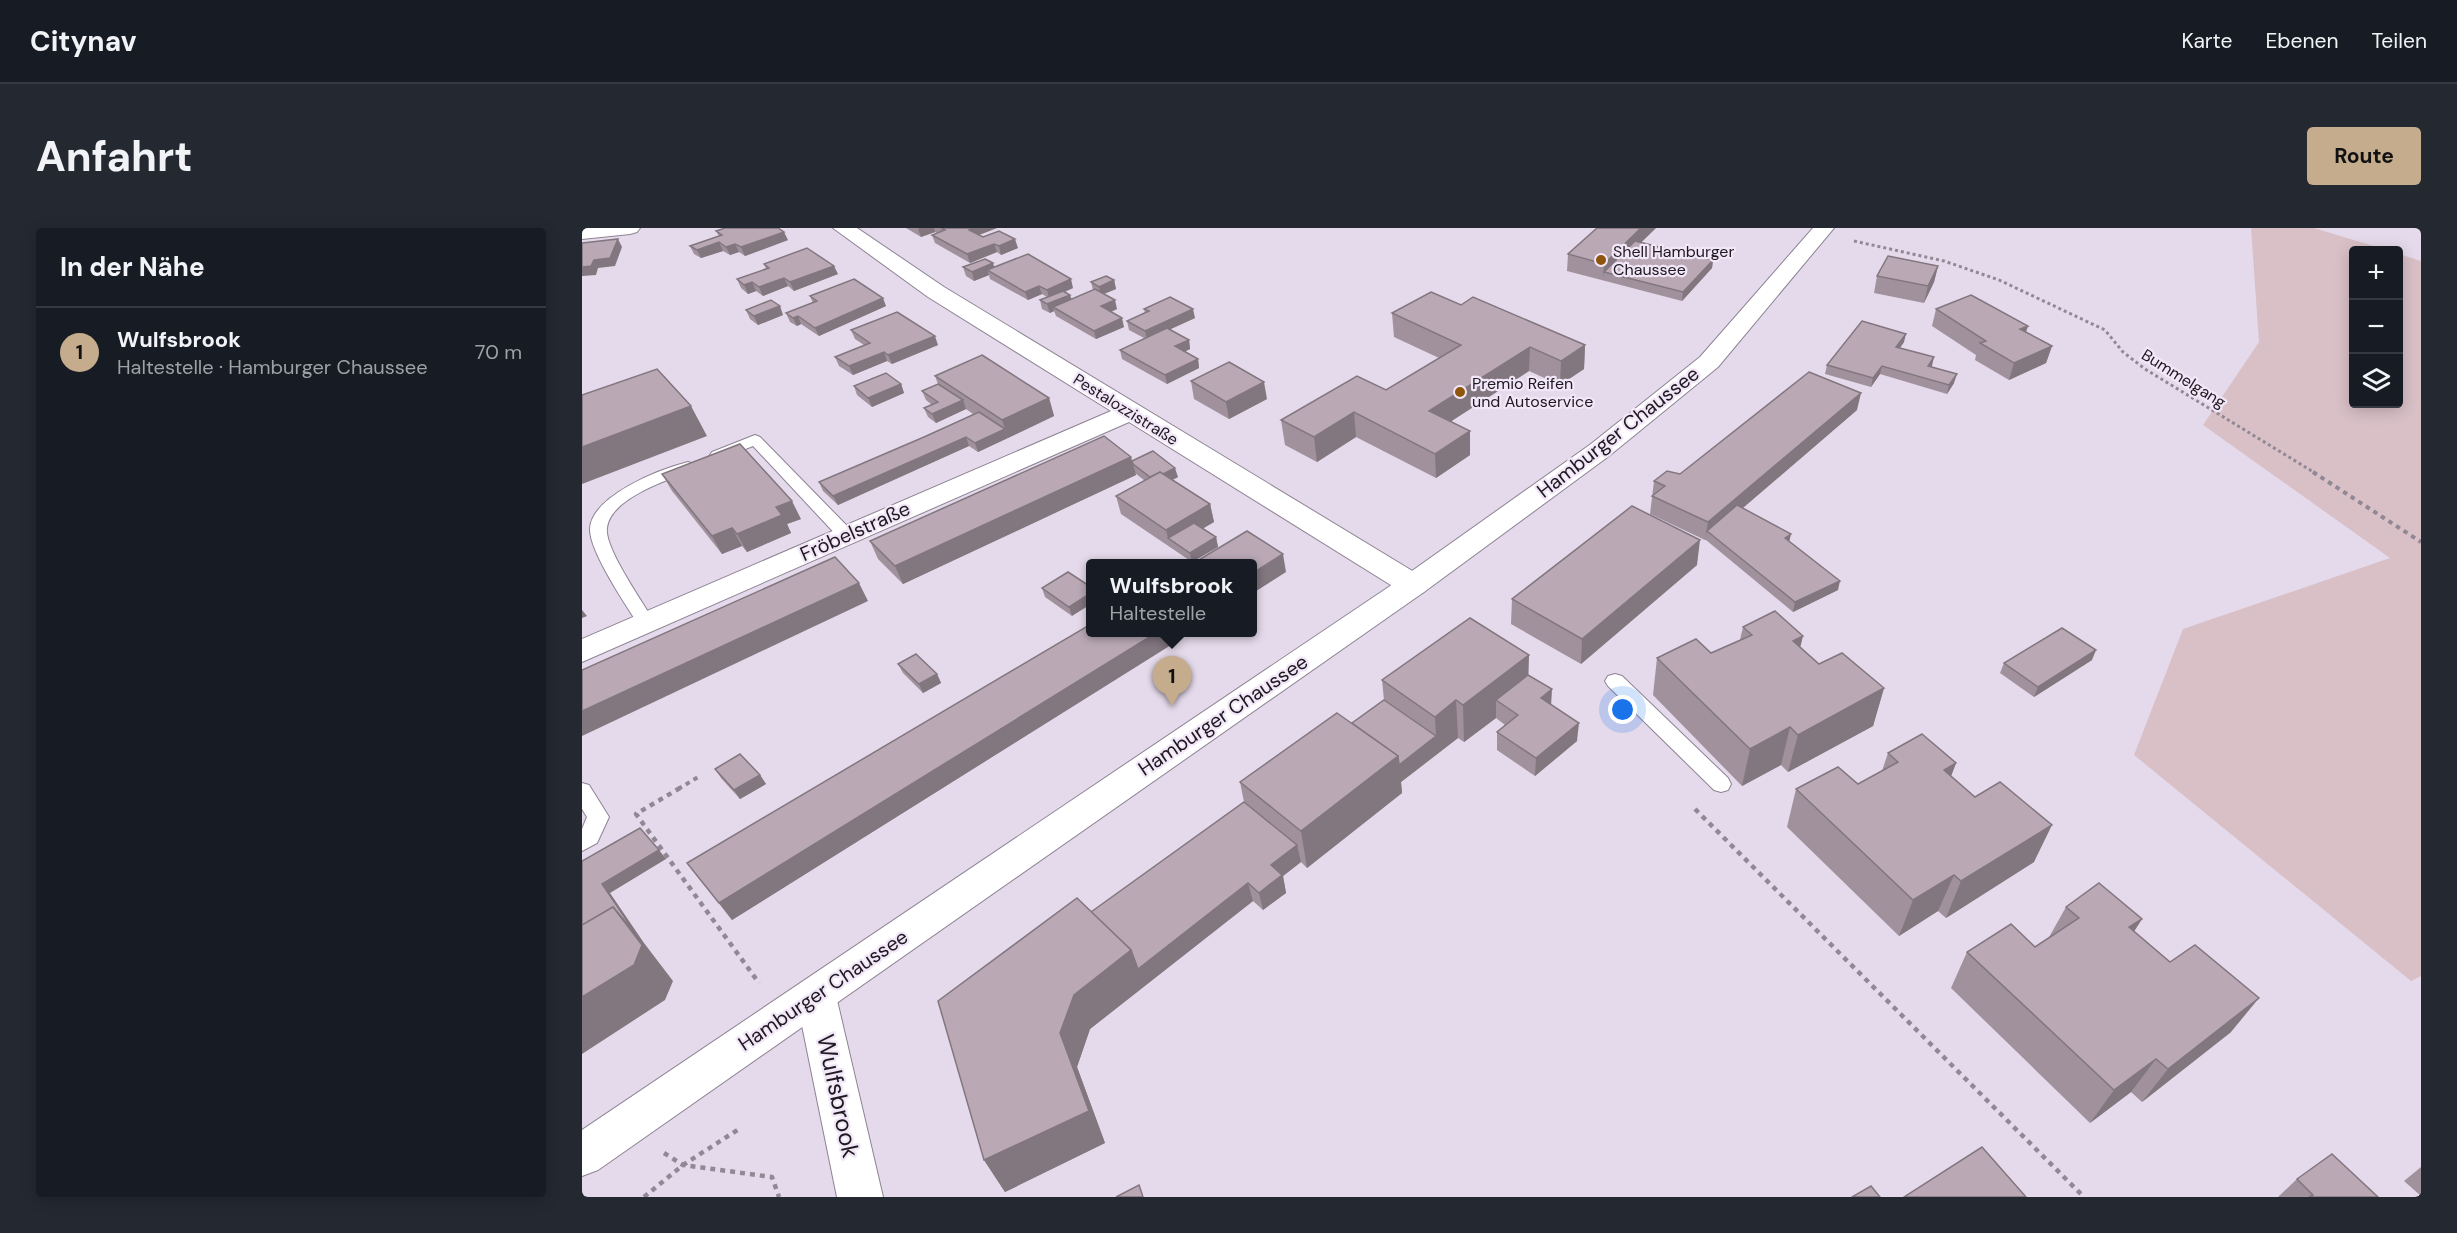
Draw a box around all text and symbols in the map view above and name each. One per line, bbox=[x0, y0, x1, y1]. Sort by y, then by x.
text: Citynav bbox=[30, 23, 136, 60]
text: Karte bbox=[2182, 27, 2232, 55]
text: Ebenen bbox=[2265, 27, 2338, 55]
text: Teilen bbox=[2371, 27, 2427, 55]
button: Route bbox=[2307, 127, 2421, 185]
text: Anfahrt bbox=[36, 129, 192, 184]
place label: Shell Hamburger Chaussee bbox=[1613, 241, 1734, 280]
map controls bbox=[2349, 246, 2403, 408]
button: + bbox=[2349, 246, 2403, 300]
text: In der Nähe bbox=[60, 250, 205, 284]
marker: Shell Hamburger Chaussee bbox=[1594, 253, 1608, 267]
button: − bbox=[2349, 300, 2403, 354]
text: Wulfsbrook bbox=[117, 325, 241, 354]
text: 1 bbox=[76, 339, 83, 365]
text: 70 m bbox=[475, 339, 522, 365]
street label: Bummelgang bbox=[2138, 344, 2230, 413]
text: Haltestelle · Hamburger Chaussee bbox=[117, 354, 428, 380]
button: layers bbox=[2349, 354, 2403, 408]
street label: Hamburger Chaussee bbox=[1531, 360, 1705, 504]
street label: Pestalozzistraße bbox=[1069, 369, 1182, 450]
place label: Premio Reifen und Autoservice bbox=[1472, 373, 1593, 412]
marker: Premio Reifen und Autoservice bbox=[1453, 385, 1467, 399]
street label: Fröbelstraße bbox=[796, 495, 914, 567]
popup bbox=[1086, 559, 1257, 637]
text: Wulfsbrook bbox=[1110, 571, 1234, 600]
text: Haltestelle bbox=[1110, 600, 1206, 626]
street label: Hamburger Chaussee bbox=[1133, 649, 1313, 781]
pin: 1 bbox=[1152, 656, 1192, 706]
your location bbox=[1608, 695, 1637, 724]
street label: Hamburger Chaussee bbox=[733, 924, 913, 1056]
street label: Wulfsbrook bbox=[810, 1031, 867, 1161]

